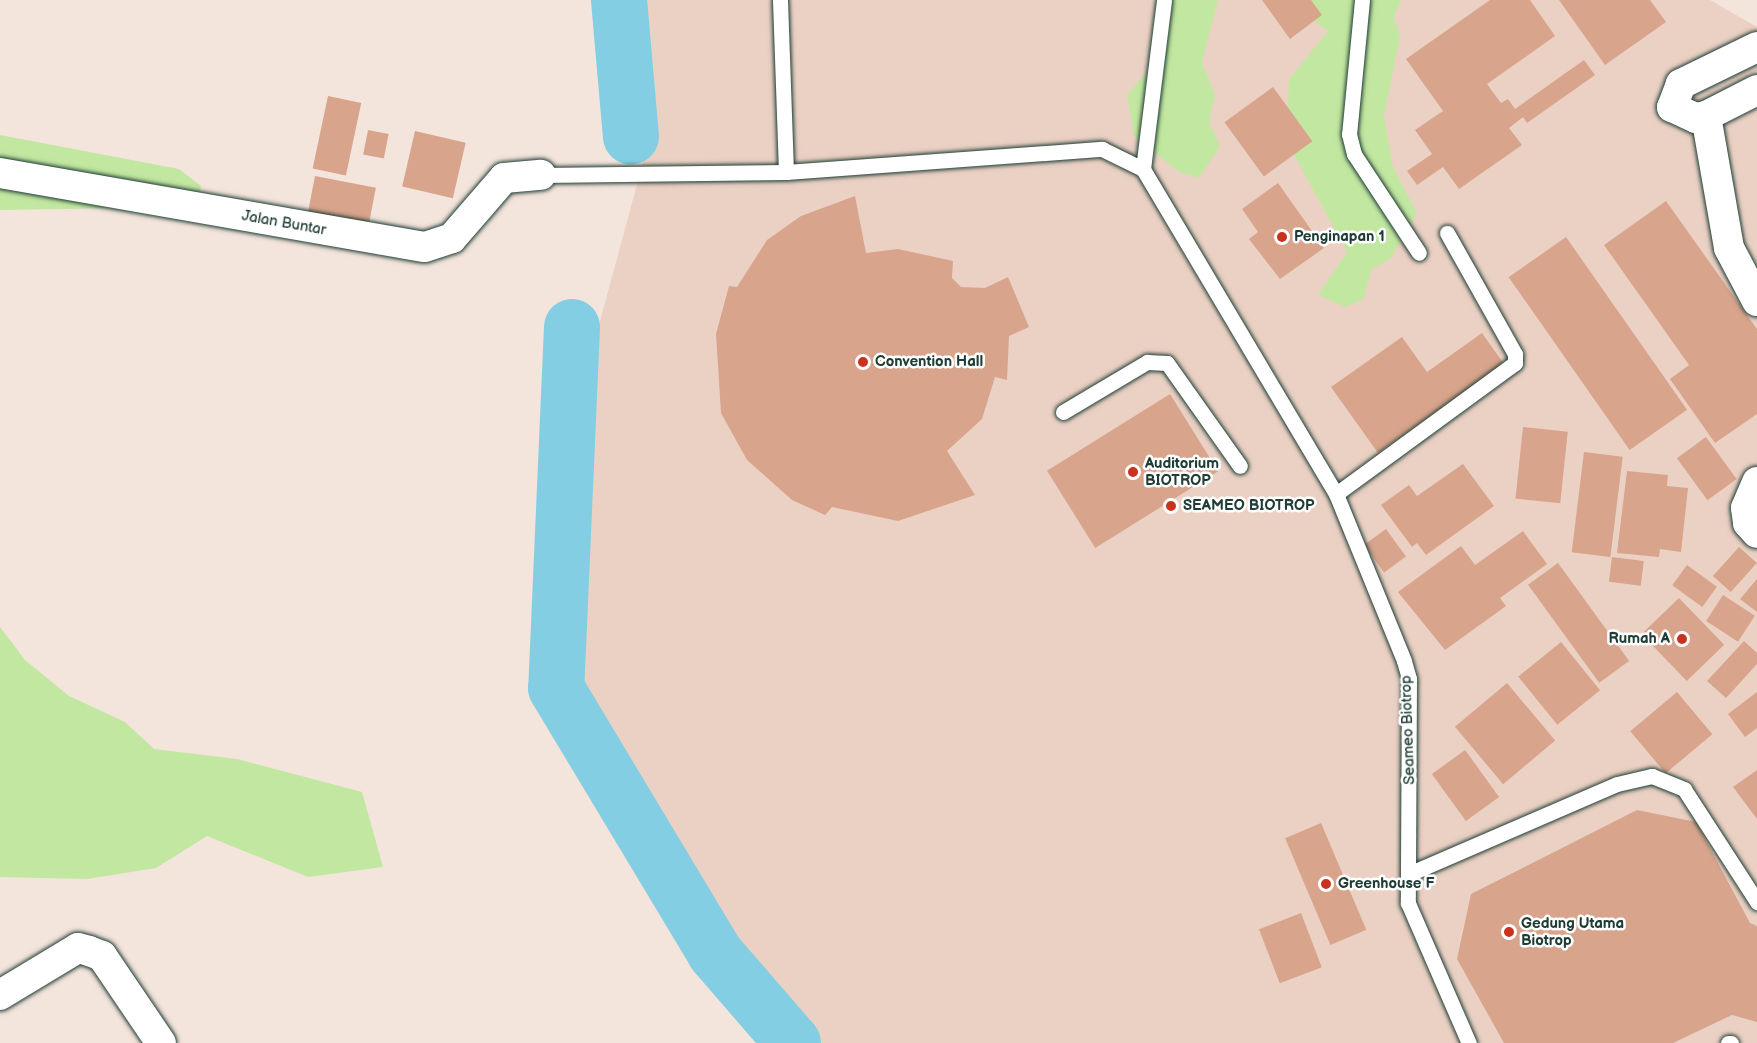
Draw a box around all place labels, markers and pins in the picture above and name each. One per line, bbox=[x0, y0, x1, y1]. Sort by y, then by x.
place label: Penginapan 1 bbox=[1294, 228, 1385, 246]
marker: Penginapan 1 bbox=[1275, 230, 1289, 244]
place label: Convention Hall bbox=[875, 353, 983, 371]
marker: Convention Hall bbox=[856, 355, 870, 369]
place label: Auditorium BIOTROP bbox=[1145, 454, 1219, 489]
marker: Auditorium BIOTROP bbox=[1126, 465, 1140, 479]
place label: SEAMEO BIOTROP bbox=[1183, 497, 1314, 515]
marker: SEAMEO BIOTROP bbox=[1164, 499, 1178, 513]
place label: Rumah A bbox=[1609, 630, 1670, 648]
marker: Rumah A bbox=[1675, 632, 1689, 646]
place label: Greenhouse F bbox=[1338, 875, 1435, 893]
marker: Greenhouse F bbox=[1319, 877, 1333, 891]
place label: Gedung Utama Biotrop bbox=[1521, 914, 1624, 949]
marker: Gedung Utama Biotrop bbox=[1502, 925, 1516, 939]

